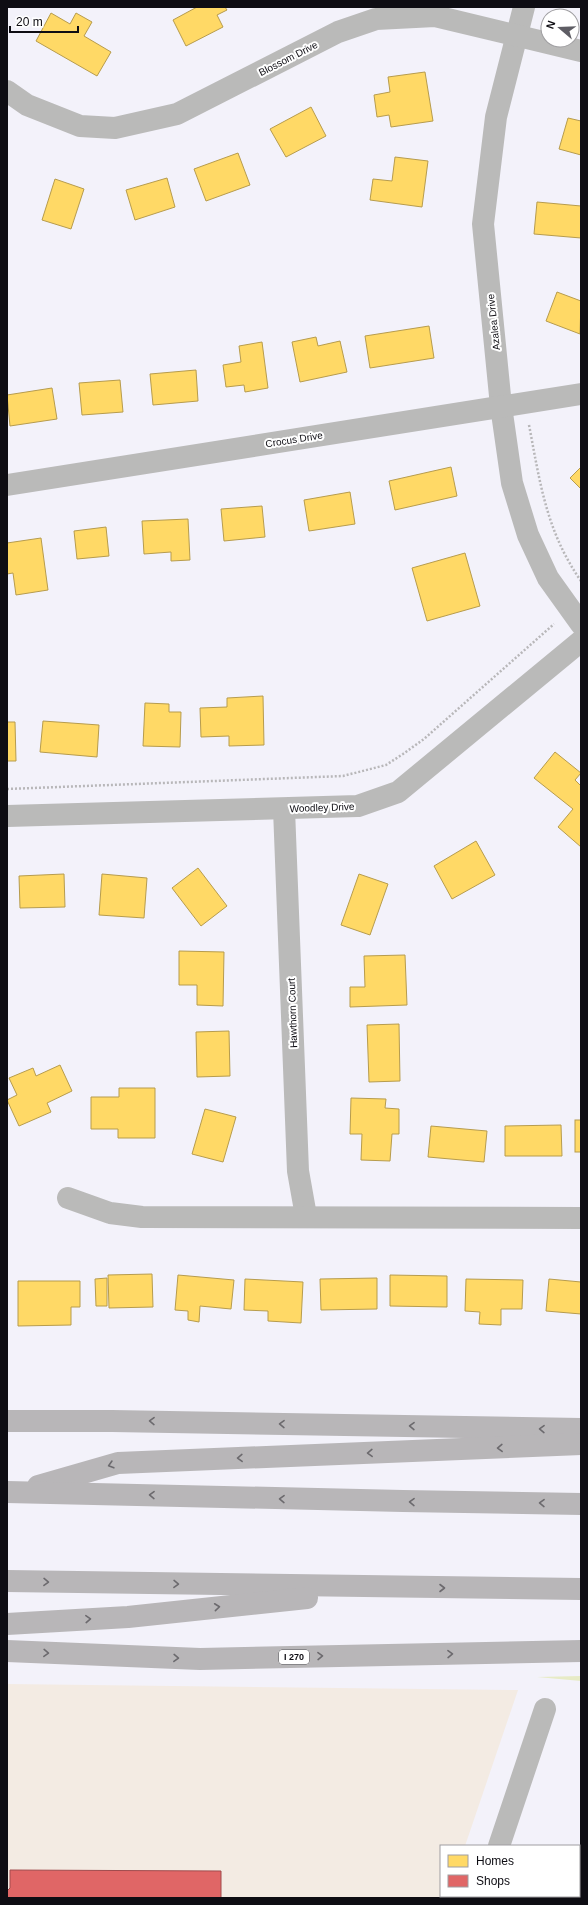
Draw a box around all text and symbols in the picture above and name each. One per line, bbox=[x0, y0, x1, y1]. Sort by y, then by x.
scale bar bbox=[10, 8, 78, 34]
north arrow bbox=[540, 8, 580, 48]
text: 20 m bbox=[16, 15, 43, 29]
text: N bbox=[544, 19, 558, 30]
street label: Blossom Drive bbox=[257, 39, 320, 78]
street label: Azalea Drive bbox=[485, 293, 502, 351]
street label: Crocus Drive bbox=[265, 429, 324, 449]
street label: Woodley Drive bbox=[289, 801, 355, 814]
street label: Hawthorn Court bbox=[286, 978, 299, 1048]
one-way arrow bbox=[149, 1417, 155, 1426]
one-way arrow bbox=[279, 1420, 285, 1428]
one-way arrow bbox=[409, 1422, 415, 1430]
one-way arrow bbox=[539, 1425, 545, 1433]
one-way arrow bbox=[497, 1443, 503, 1452]
one-way arrow bbox=[367, 1449, 373, 1457]
one-way arrow bbox=[237, 1454, 243, 1463]
one-way arrow bbox=[107, 1460, 114, 1469]
one-way arrow bbox=[149, 1491, 155, 1500]
one-way arrow bbox=[279, 1494, 285, 1503]
one-way arrow bbox=[409, 1497, 415, 1506]
one-way arrow bbox=[539, 1499, 545, 1507]
one-way arrow bbox=[43, 1578, 49, 1586]
one-way arrow bbox=[173, 1580, 179, 1588]
one-way arrow bbox=[439, 1584, 445, 1592]
one-way arrow bbox=[214, 1603, 220, 1612]
one-way arrow bbox=[85, 1615, 91, 1623]
one-way arrow bbox=[43, 1648, 49, 1657]
road number: I 270 bbox=[279, 1650, 309, 1664]
one-way arrow bbox=[447, 1650, 453, 1658]
one-way arrow bbox=[317, 1652, 323, 1660]
one-way arrow bbox=[173, 1653, 179, 1662]
legend bbox=[440, 1845, 580, 1897]
text: Homes bbox=[476, 1854, 514, 1868]
text: Shops bbox=[476, 1874, 510, 1888]

